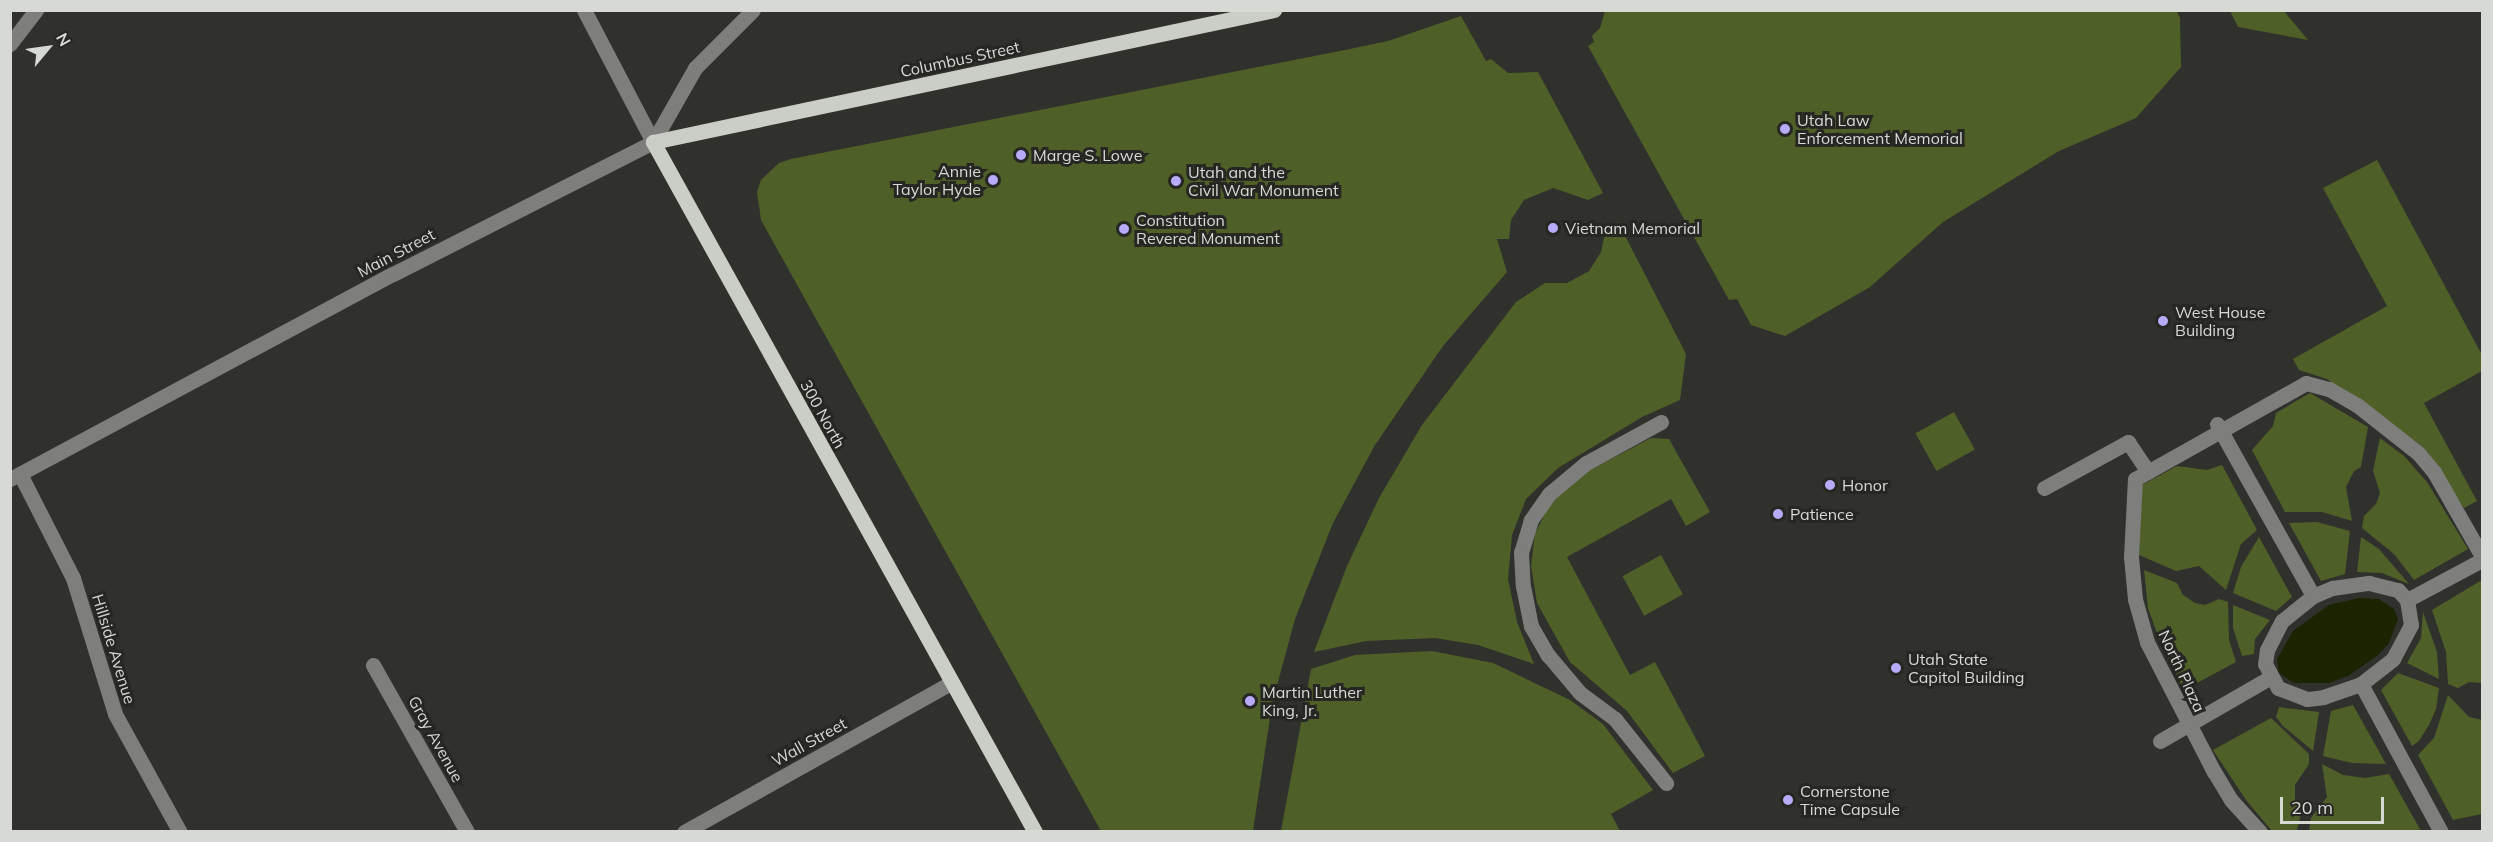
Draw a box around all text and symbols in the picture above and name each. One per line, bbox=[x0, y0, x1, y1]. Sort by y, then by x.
north arrow bbox=[18, 18, 78, 78]
text: N bbox=[52, 29, 75, 49]
street label: Columbus Street bbox=[898, 37, 1022, 81]
place label: Utah Law Enforcement Memorial bbox=[1797, 110, 1963, 148]
marker: Utah Law Enforcement Memorial bbox=[1778, 122, 1792, 136]
place label: Marge S. Lowe bbox=[1033, 145, 1142, 165]
marker: Marge S. Lowe bbox=[1014, 148, 1028, 162]
place label: Annie Taylor Hyde bbox=[893, 161, 981, 199]
place label: Utah and the Civil War Monument bbox=[1188, 162, 1339, 200]
marker: Annie Taylor Hyde bbox=[986, 173, 1000, 187]
marker: Utah and the Civil War Monument bbox=[1169, 174, 1183, 188]
place label: Constitution Revered Monument bbox=[1136, 210, 1280, 248]
place label: Vietnam Memorial bbox=[1565, 218, 1700, 238]
marker: Vietnam Memorial bbox=[1546, 221, 1560, 235]
marker: Constitution Revered Monument bbox=[1117, 222, 1131, 236]
street label: Main Street bbox=[354, 225, 438, 281]
place label: West House Building bbox=[2175, 302, 2265, 340]
marker: West House Building bbox=[2156, 314, 2170, 328]
street label: 300 North bbox=[796, 376, 850, 452]
place label: Honor bbox=[1842, 475, 1888, 495]
marker: Honor bbox=[1823, 478, 1837, 492]
place label: Patience bbox=[1790, 504, 1854, 524]
marker: Patience bbox=[1771, 507, 1785, 521]
street label: Hillside Avenue bbox=[88, 592, 140, 706]
street label: North Plaza bbox=[2155, 627, 2209, 715]
place label: Utah State Capitol Building bbox=[1908, 649, 2024, 687]
marker: Utah State Capitol Building bbox=[1889, 661, 1903, 675]
place label: Martin Luther King, Jr. bbox=[1262, 682, 1362, 720]
street label: Gray Avenue bbox=[404, 693, 468, 785]
marker: Martin Luther King, Jr. bbox=[1243, 694, 1257, 708]
street label: Wall Street bbox=[768, 714, 850, 770]
place label: Cornerstone Time Capsule bbox=[1800, 781, 1900, 819]
scale bar bbox=[2283, 785, 2386, 823]
marker: Cornerstone Time Capsule bbox=[1781, 793, 1795, 807]
text: 20 m bbox=[2291, 796, 2333, 819]

